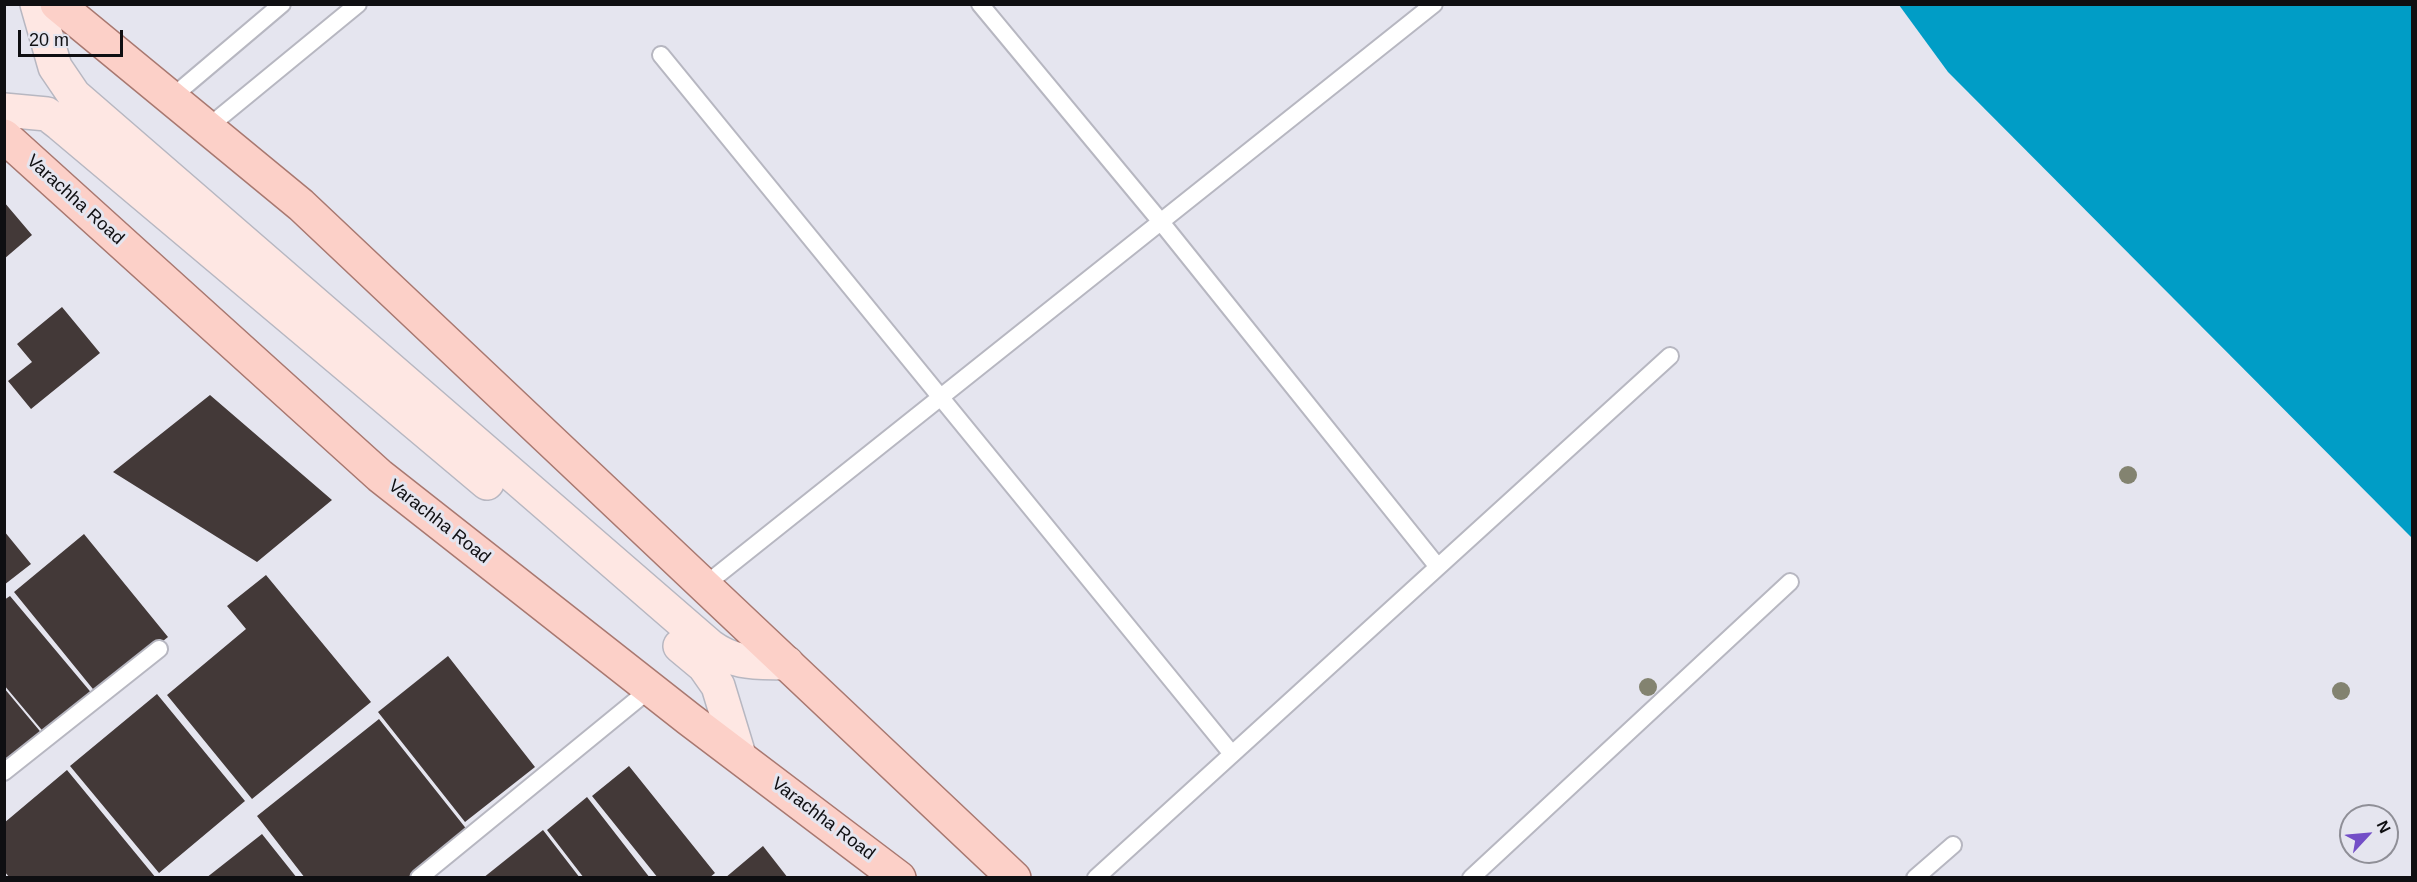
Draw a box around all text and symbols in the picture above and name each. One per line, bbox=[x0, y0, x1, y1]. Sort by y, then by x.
scale bar bbox=[21, 18, 126, 56]
text: 20 m bbox=[29, 30, 69, 50]
street label: Varachha Road bbox=[22, 151, 128, 249]
street label: Varachha Road bbox=[384, 475, 494, 569]
street label: Varachha Road bbox=[767, 773, 879, 865]
north arrow bbox=[2339, 804, 2399, 864]
text: N bbox=[2374, 818, 2394, 836]

